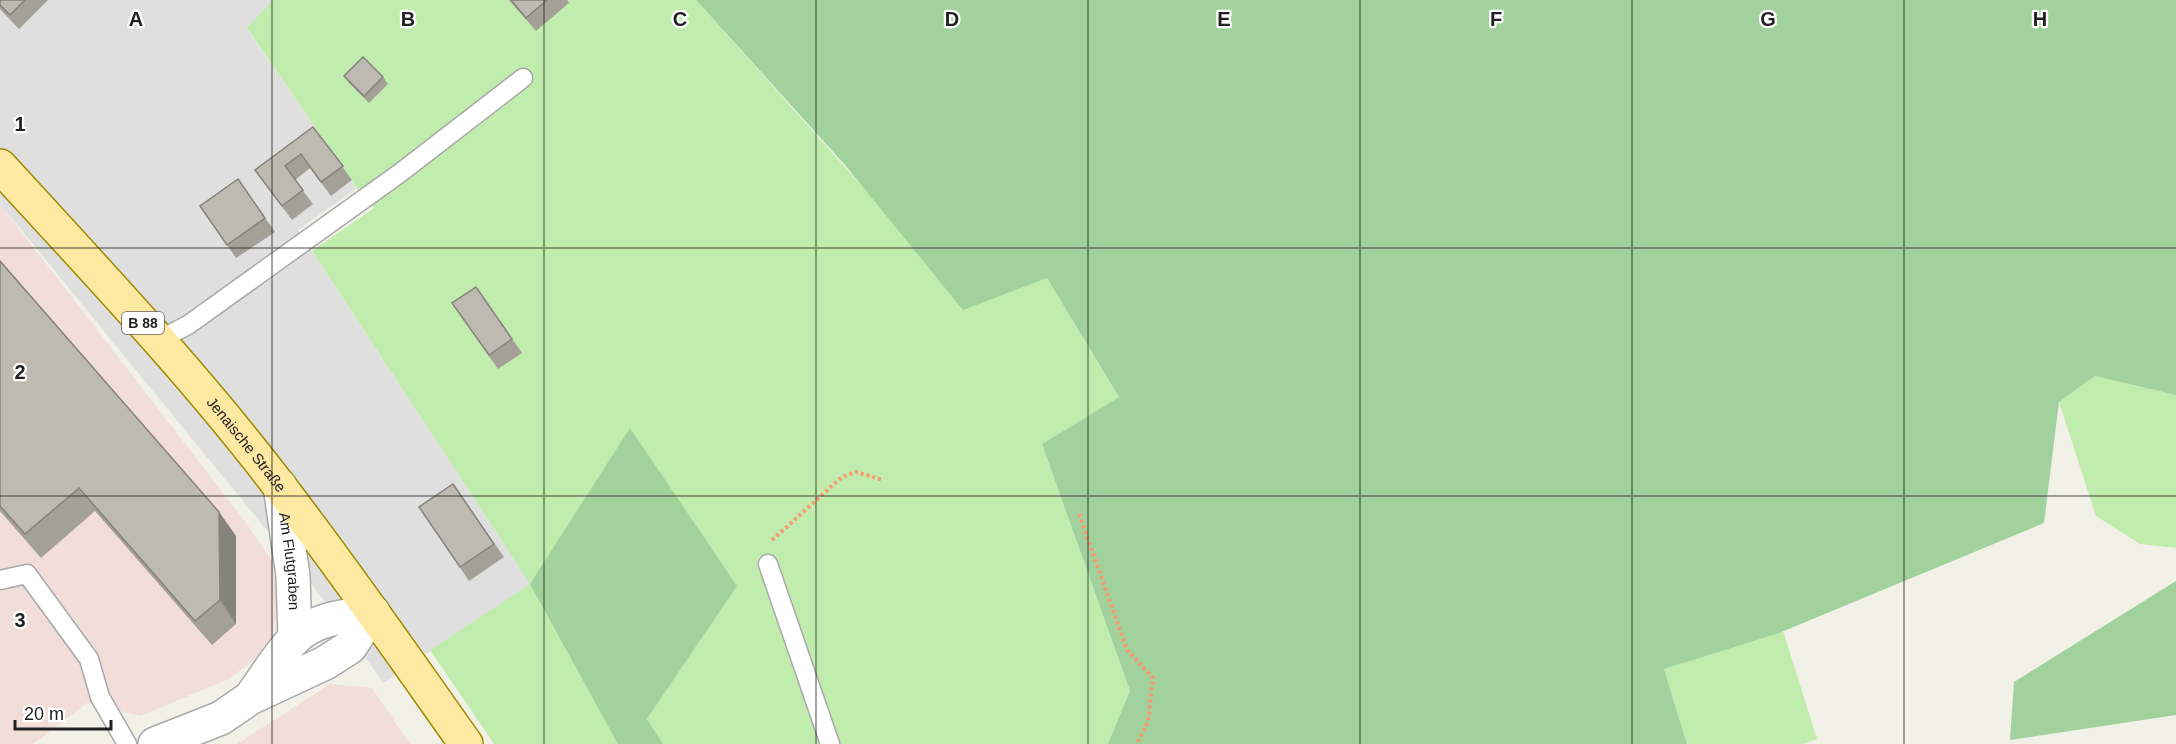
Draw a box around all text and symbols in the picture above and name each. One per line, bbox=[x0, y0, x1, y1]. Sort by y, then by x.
text: A bbox=[129, 8, 143, 30]
text: B bbox=[401, 8, 415, 30]
text: C bbox=[673, 8, 687, 30]
text: D bbox=[945, 8, 959, 30]
text: E bbox=[1217, 8, 1231, 30]
text: F bbox=[1490, 8, 1502, 30]
text: G bbox=[1760, 8, 1776, 30]
text: H bbox=[2033, 8, 2047, 30]
text: 1 bbox=[14, 113, 26, 135]
road number: B 88 bbox=[122, 312, 164, 334]
text: 2 bbox=[14, 361, 26, 383]
street label: Jenaische Straße bbox=[203, 393, 290, 495]
street label: Am Flutgraben bbox=[276, 511, 303, 611]
text: 3 bbox=[14, 609, 26, 631]
scale bar bbox=[15, 693, 111, 731]
text: 20 m bbox=[24, 704, 64, 724]

